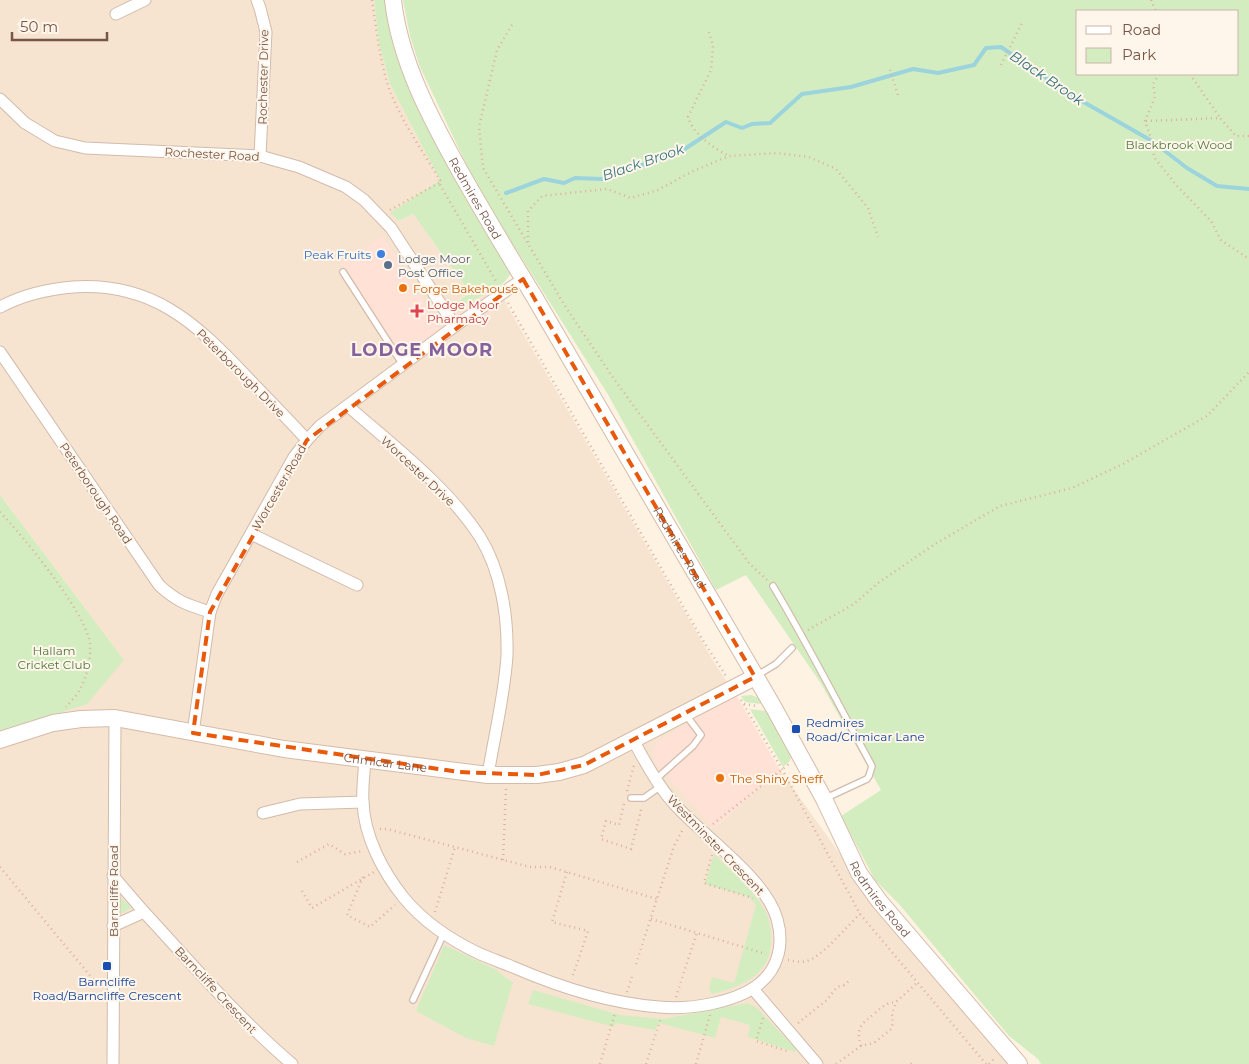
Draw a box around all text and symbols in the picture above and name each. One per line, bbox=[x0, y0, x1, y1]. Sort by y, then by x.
scale bar bbox=[12, 10, 108, 42]
legend bbox=[1076, 10, 1239, 75]
text: 50 m bbox=[20, 17, 58, 36]
text: Road bbox=[1122, 20, 1161, 39]
street label: Rochester Drive bbox=[255, 29, 271, 125]
text: Park bbox=[1122, 45, 1156, 64]
water label: Black Brook bbox=[1007, 47, 1088, 110]
park label: Blackbrook Wood bbox=[1125, 137, 1233, 152]
water label: Black Brook bbox=[600, 139, 687, 184]
street label: Rochester Road bbox=[164, 144, 260, 164]
street label: Redmires Road bbox=[446, 154, 505, 242]
place label: Peak Fruits bbox=[304, 247, 371, 262]
marker: Peak Fruits bbox=[375, 248, 387, 260]
place label: Lodge Moor Post Office bbox=[398, 251, 471, 280]
marker: Lodge Moor Post Office bbox=[382, 259, 394, 271]
place label: Forge Bakehouse bbox=[413, 281, 518, 296]
marker: Forge Bakehouse bbox=[397, 282, 409, 294]
place label: Lodge Moor Pharmacy bbox=[427, 297, 500, 326]
marker: Lodge Moor Pharmacy bbox=[411, 305, 423, 317]
street label: Peterborough Drive bbox=[194, 326, 288, 420]
district label: LODGE MOOR bbox=[351, 339, 493, 361]
street label: Worcester Drive bbox=[378, 433, 458, 509]
street label: Peterborough Road bbox=[56, 439, 136, 547]
street label: Worcester Road bbox=[249, 442, 309, 532]
street label: Redmires Road bbox=[651, 504, 710, 591]
park label: Hallam Cricket Club bbox=[17, 643, 91, 672]
place label: Redmires Road/Crimicar Lane bbox=[806, 715, 925, 744]
marker: Redmires Road/Crimicar Lane bbox=[790, 723, 802, 735]
street label: Crimicar Lane bbox=[343, 749, 428, 775]
place label: The Shiny Sheff bbox=[730, 771, 823, 786]
marker: The Shiny Sheff bbox=[714, 772, 726, 784]
street label: Westminster Crescent bbox=[664, 792, 768, 898]
street label: Barncliffe Road bbox=[106, 845, 121, 937]
street label: Redmires Road bbox=[847, 858, 914, 940]
street label: Barncliffe Crescent bbox=[172, 943, 260, 1037]
marker: Barncliffe Road/Barncliffe Crescent bbox=[101, 960, 113, 972]
place label: Barncliffe Road/Barncliffe Crescent bbox=[32, 974, 182, 1003]

